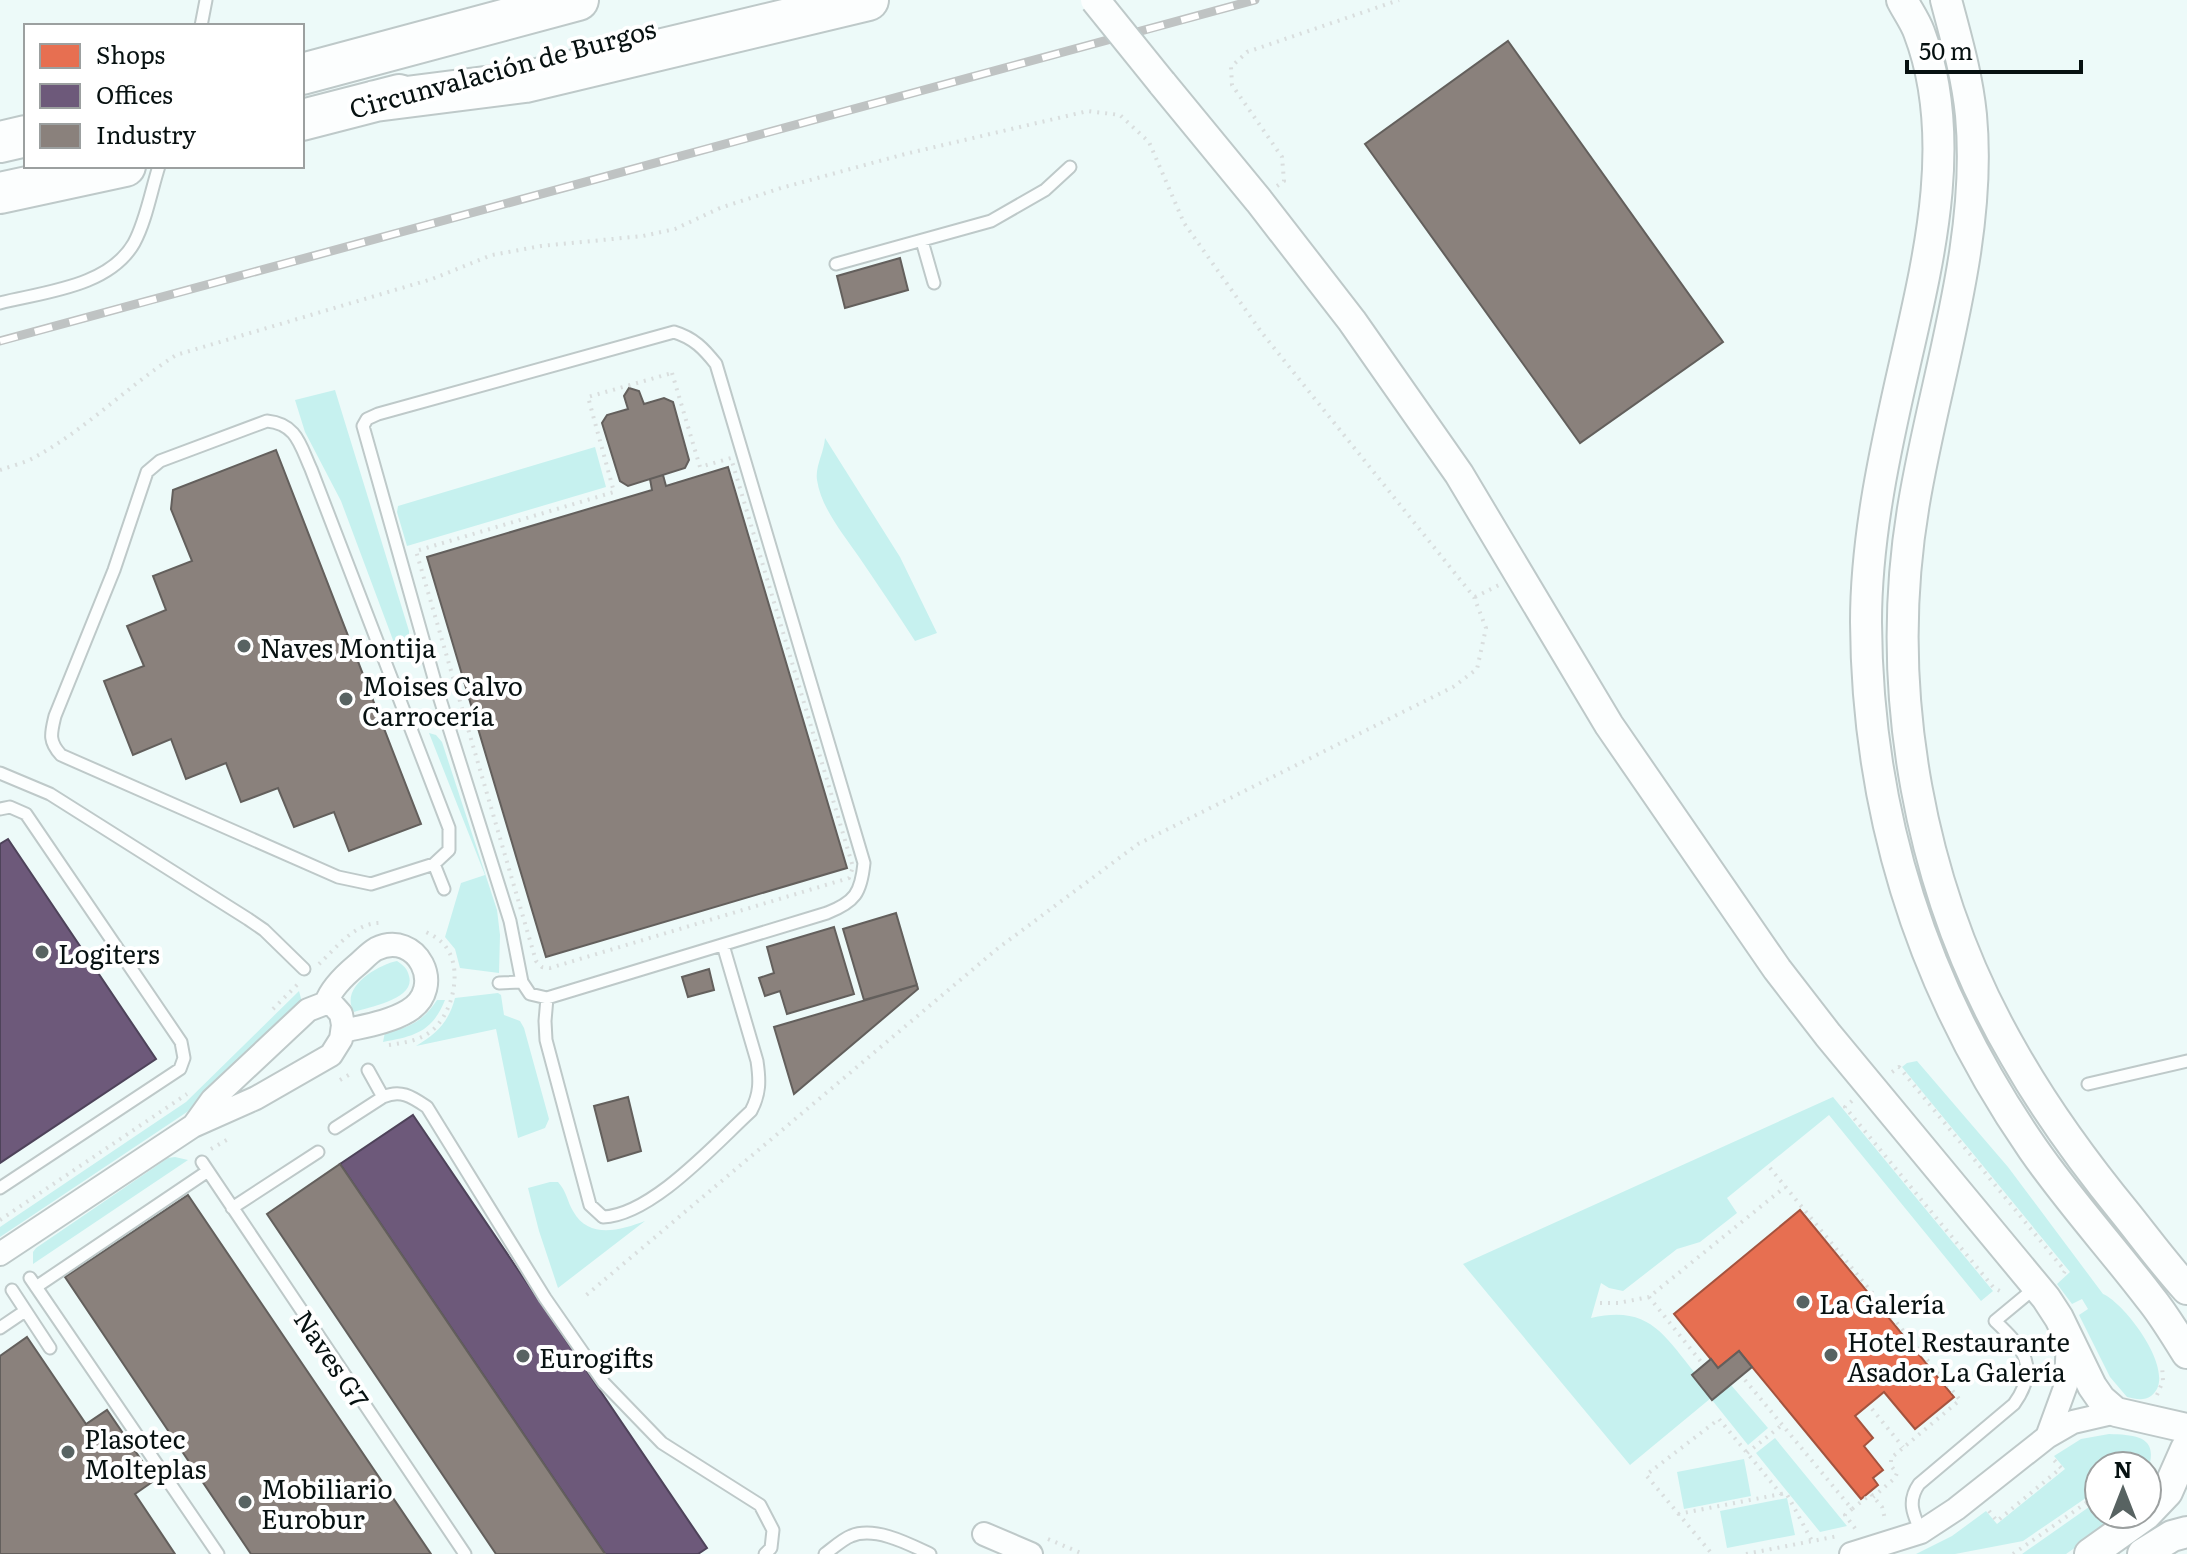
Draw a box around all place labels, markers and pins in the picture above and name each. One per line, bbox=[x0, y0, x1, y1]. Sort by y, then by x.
place label: Naves Montija bbox=[260, 627, 436, 666]
marker: Naves Montija bbox=[235, 637, 253, 655]
place label: Moises Calvo Carrocería bbox=[362, 665, 523, 734]
marker: Moises Calvo Carrocería bbox=[337, 690, 355, 708]
place label: Logiters bbox=[58, 933, 160, 972]
marker: Logiters bbox=[33, 943, 51, 961]
place label: La Galería bbox=[1819, 1283, 1945, 1322]
marker: La Galería bbox=[1794, 1293, 1812, 1311]
place label: Hotel Restaurante Asador La Galería bbox=[1847, 1321, 2070, 1390]
place label: Eurogifts bbox=[539, 1337, 653, 1376]
marker: Hotel Restaurante Asador La Galería bbox=[1822, 1346, 1840, 1364]
marker: Eurogifts bbox=[514, 1347, 532, 1365]
place label: Plasotec Molteplas bbox=[84, 1418, 206, 1487]
marker: Plasotec Molteplas bbox=[59, 1443, 77, 1461]
place label: Mobiliario Eurobur bbox=[261, 1468, 393, 1537]
marker: Mobiliario Eurobur bbox=[236, 1493, 254, 1511]

